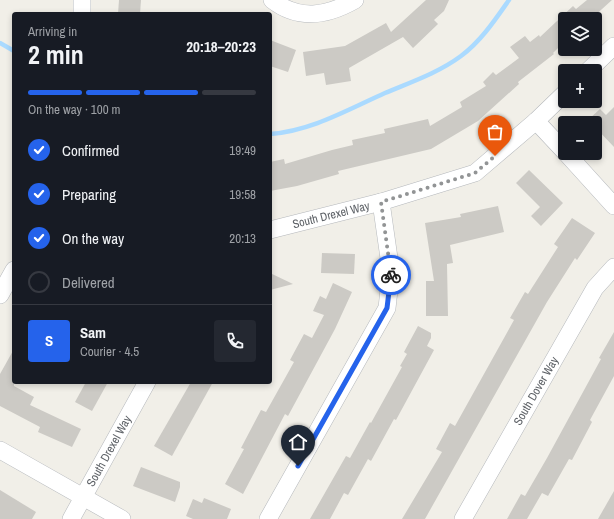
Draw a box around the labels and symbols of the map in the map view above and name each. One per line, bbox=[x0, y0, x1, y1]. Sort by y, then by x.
pin bbox=[478, 115, 512, 156]
street label: South Drexel Way bbox=[291, 198, 371, 232]
courier bbox=[371, 255, 411, 295]
street label: South Dover Way bbox=[510, 354, 562, 428]
street label: South Drexel Way bbox=[83, 413, 135, 489]
pin bbox=[281, 425, 315, 466]

